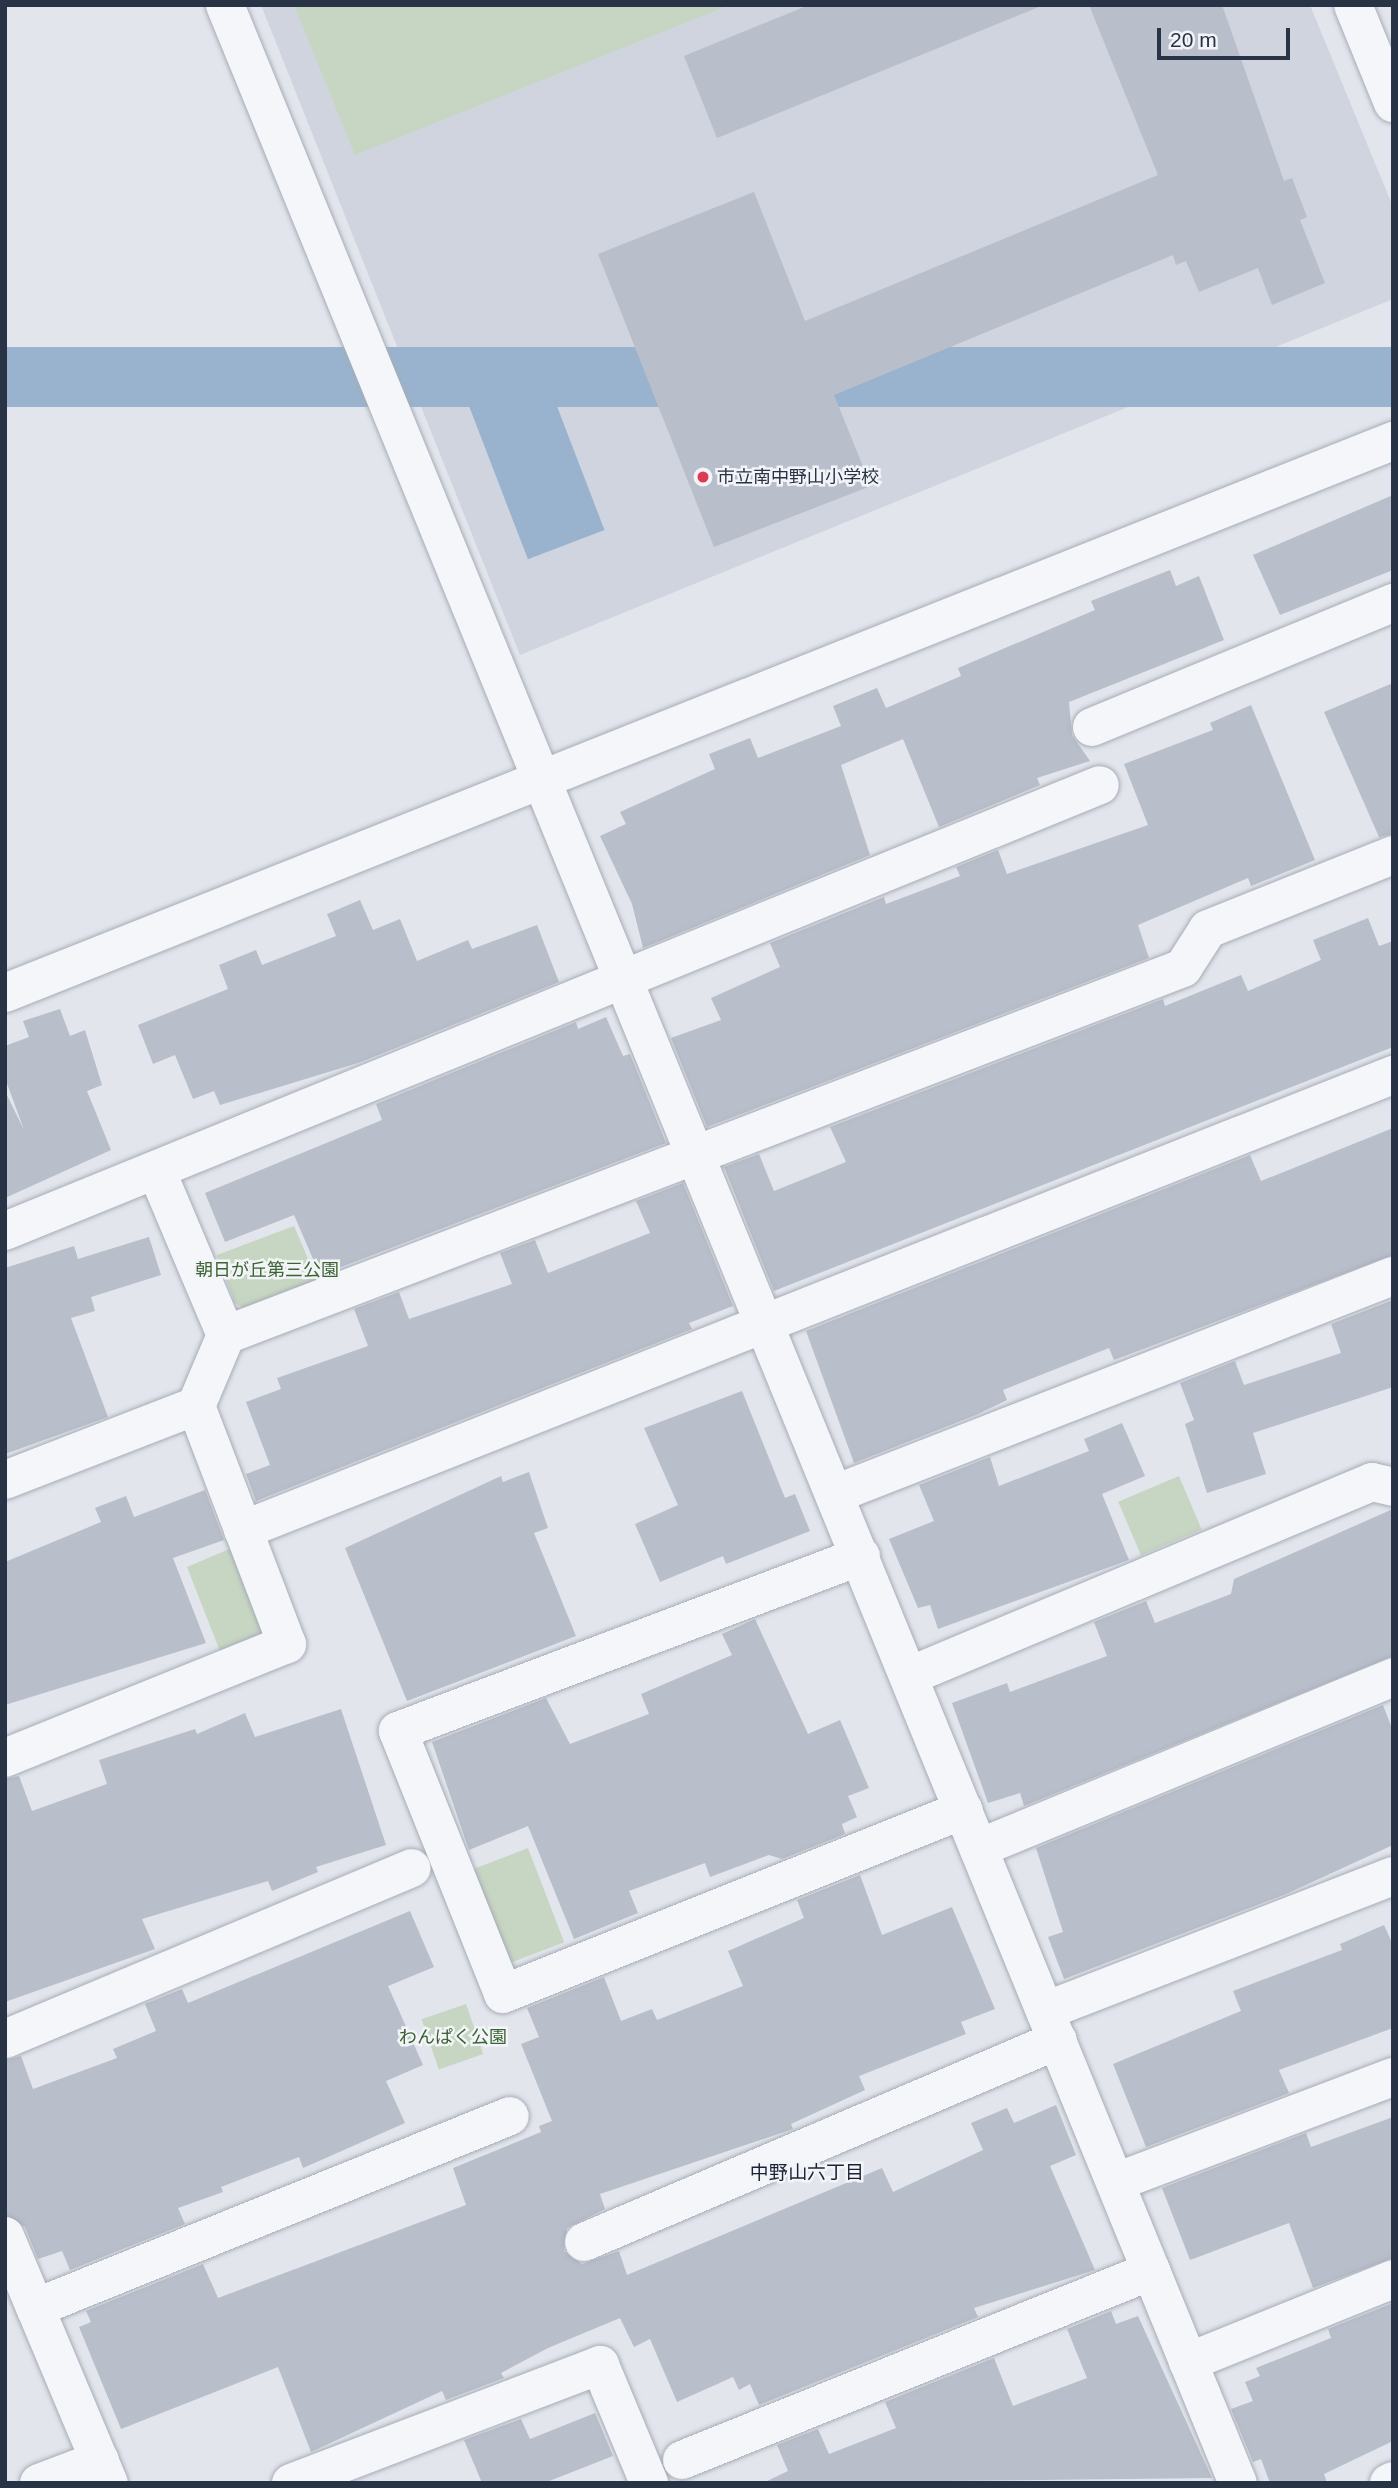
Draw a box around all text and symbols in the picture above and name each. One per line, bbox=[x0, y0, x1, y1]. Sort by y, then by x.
scale bar bbox=[1160, 14, 1293, 58]
text: 20 m bbox=[1170, 28, 1217, 51]
place label: 市立南中野山小学校 bbox=[717, 466, 879, 488]
marker: 市立南中野山小学校 bbox=[695, 469, 711, 485]
park label: 朝日が丘第三公園 bbox=[195, 1259, 339, 1281]
park label: わんぱく公園 bbox=[399, 2026, 507, 2048]
district label: 中野山六丁目 bbox=[750, 2162, 864, 2184]

